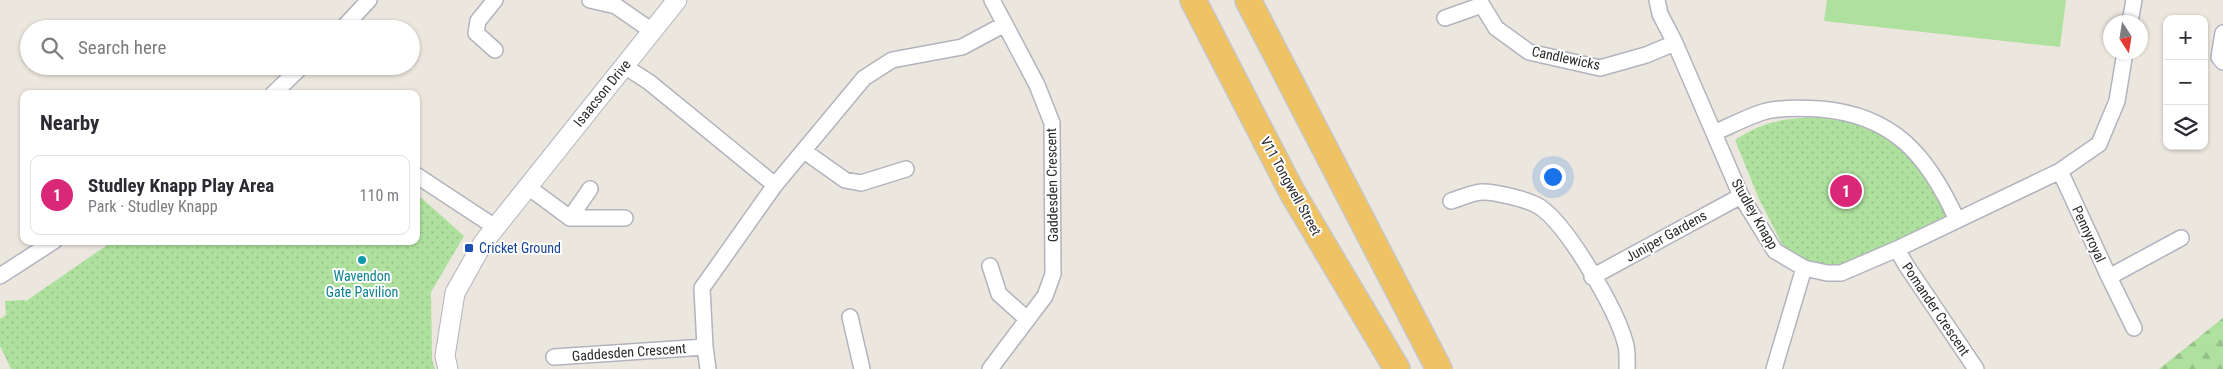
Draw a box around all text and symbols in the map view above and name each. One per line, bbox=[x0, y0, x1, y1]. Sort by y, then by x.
north arrow bbox=[2103, 15, 2148, 60]
map controls bbox=[2163, 15, 2208, 150]
button: + bbox=[2163, 15, 2208, 60]
search box bbox=[20, 20, 420, 75]
icon: search bbox=[38, 34, 66, 62]
text: Search here bbox=[78, 36, 166, 59]
street label: Candlewicks bbox=[1530, 43, 1602, 73]
street label: Isaacson Drive bbox=[570, 56, 634, 130]
button: − bbox=[2163, 60, 2208, 105]
button: layers bbox=[2163, 105, 2208, 150]
text: Nearby bbox=[40, 111, 99, 135]
street label: Gaddesden Crescent bbox=[1043, 128, 1061, 242]
street label: V11 Tongwell Street bbox=[1257, 134, 1325, 238]
your location bbox=[1540, 164, 1566, 190]
pin: 1 bbox=[1830, 172, 1862, 210]
text: Studley Knapp Play Area bbox=[88, 174, 274, 197]
street label: Studley Knapp bbox=[1728, 176, 1782, 252]
text: 1 bbox=[53, 186, 61, 205]
text: 110 m bbox=[360, 186, 399, 205]
text: Park · Studley Knapp bbox=[88, 197, 218, 216]
street label: Pennyroyal bbox=[2069, 203, 2109, 265]
street label: Juniper Gardens bbox=[1623, 207, 1709, 265]
place label: Cricket Ground bbox=[479, 240, 561, 256]
marker: Cricket Ground bbox=[463, 242, 475, 254]
marker: Wavendon Gate Pavilion bbox=[356, 254, 368, 266]
street label: Pomander Crescent bbox=[1899, 259, 1973, 359]
place label: Wavendon Gate Pavilion bbox=[326, 268, 398, 300]
street label: Gaddesden Crescent bbox=[571, 340, 687, 364]

